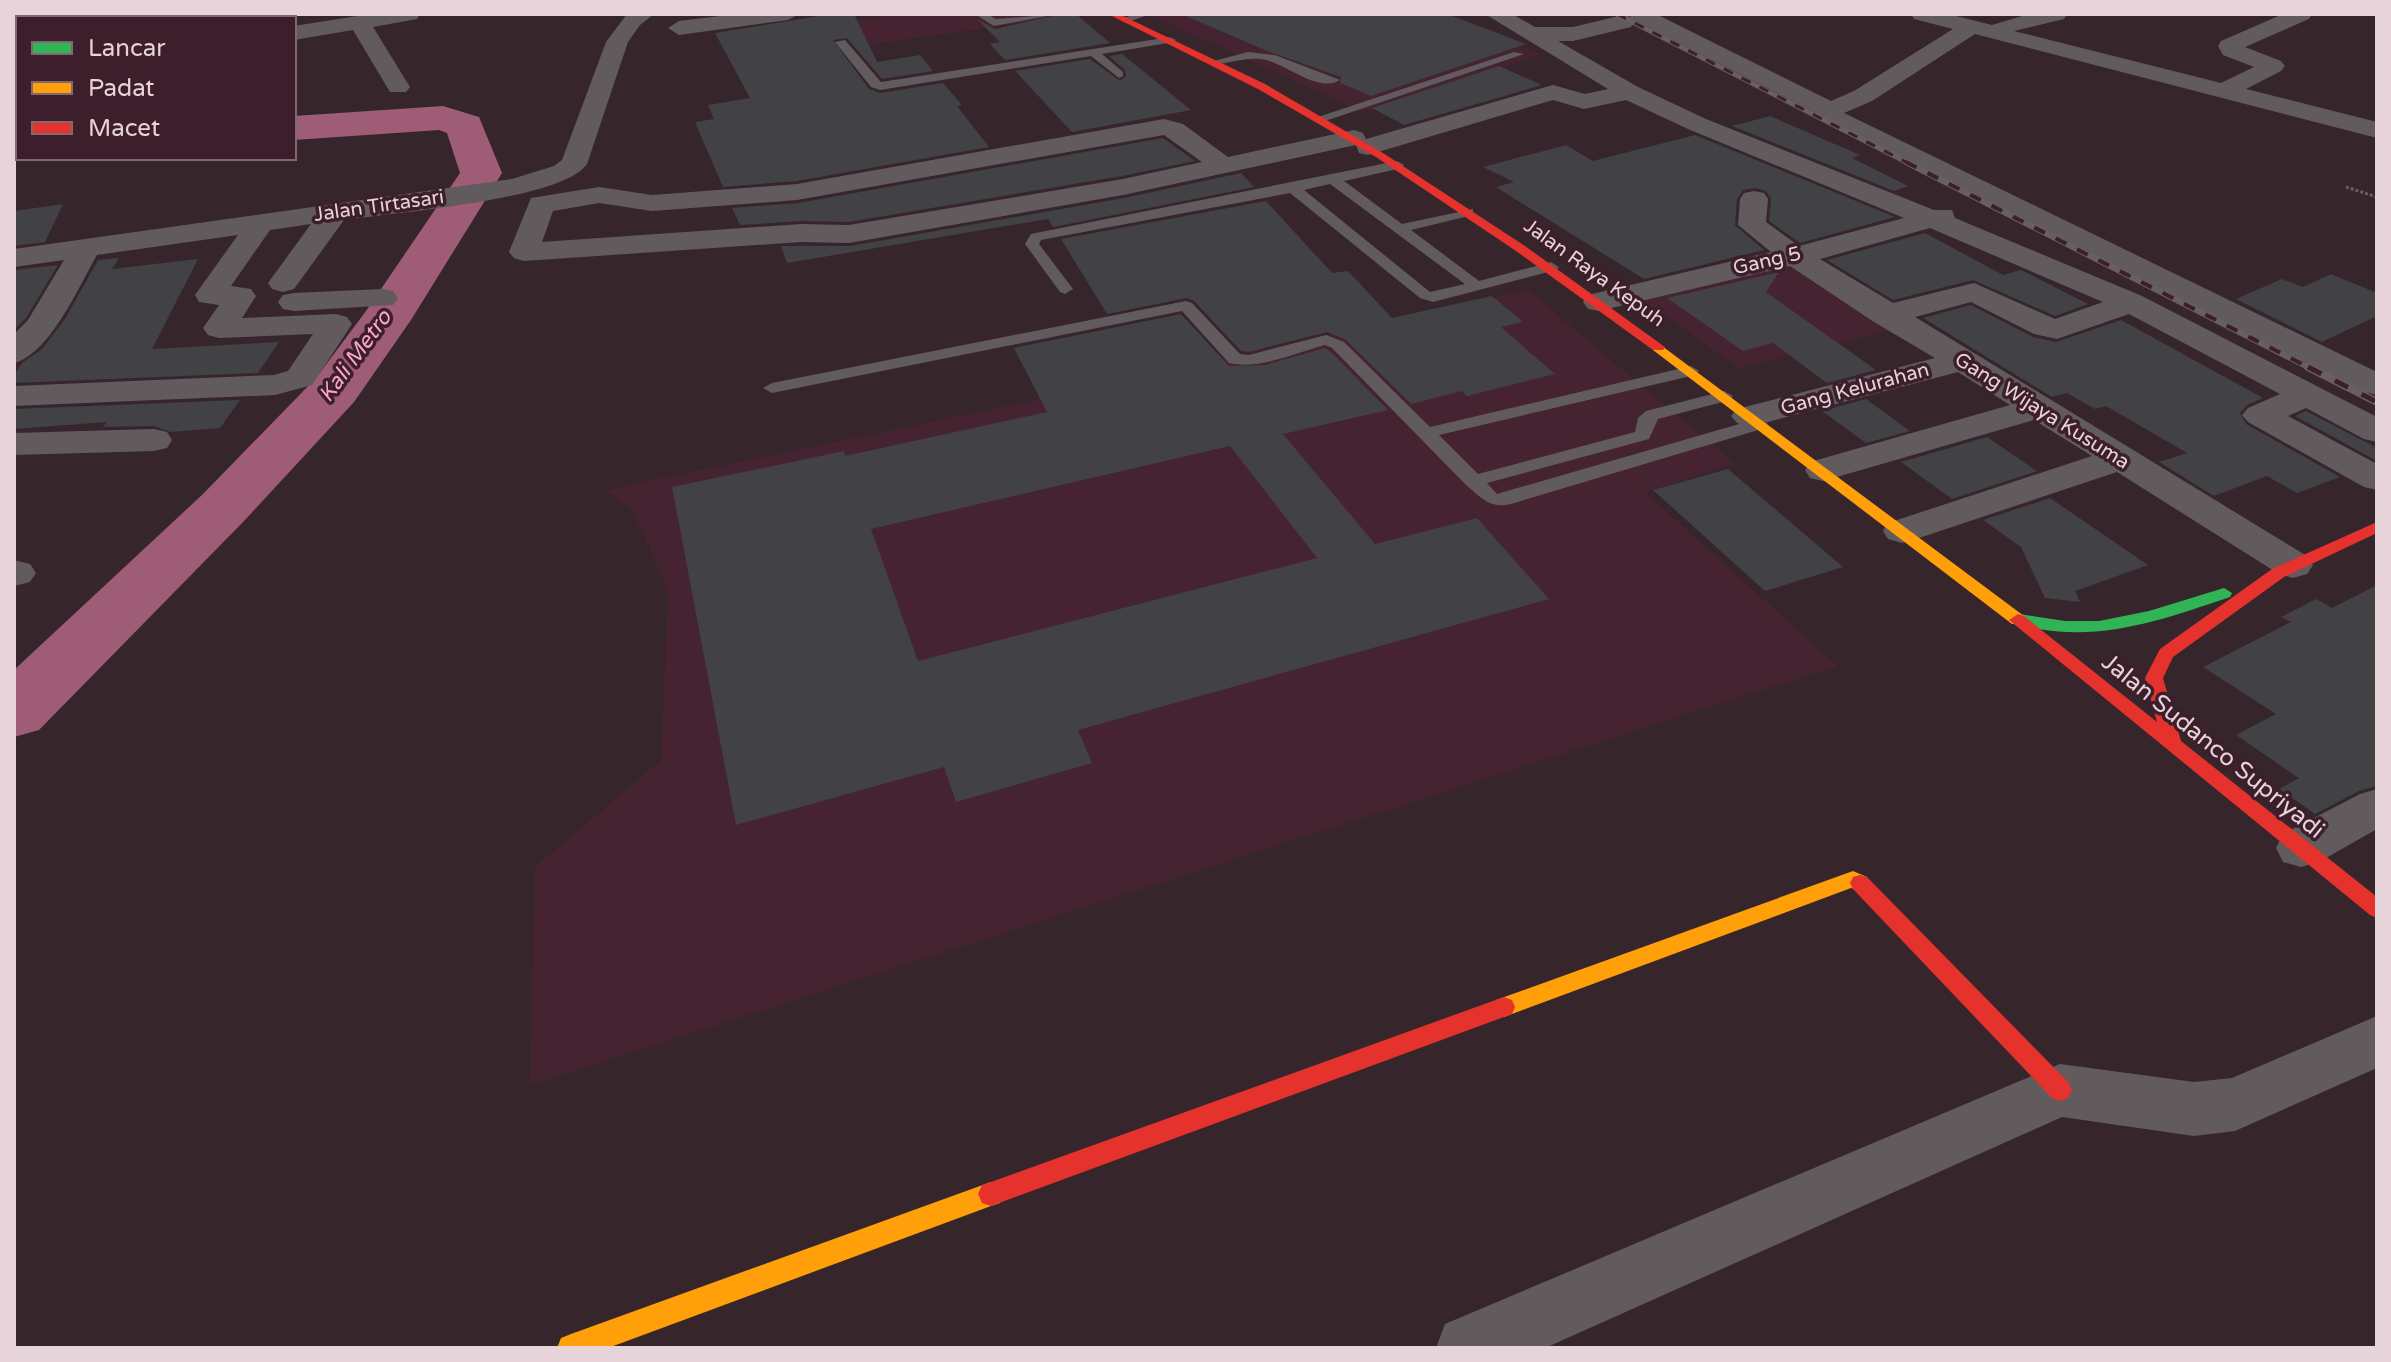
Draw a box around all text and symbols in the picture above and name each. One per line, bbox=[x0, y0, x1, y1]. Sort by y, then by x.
legend bbox=[16, 16, 296, 160]
text: Lancar bbox=[88, 34, 166, 63]
text: Padat bbox=[88, 74, 155, 103]
text: Macet bbox=[88, 114, 160, 143]
street label: Jalan Tirtasari bbox=[312, 185, 446, 227]
street label: Jalan Raya Kepuh bbox=[1519, 214, 1669, 332]
street label: Gang 5 bbox=[1731, 242, 1803, 280]
water label: Kali Metro bbox=[313, 304, 398, 407]
street label: Gang Wijaya Kusuma bbox=[1950, 347, 2134, 475]
street label: Gang Kelurahan bbox=[1778, 358, 1932, 420]
street label: Jalan Sudanco Supriyadi bbox=[2096, 647, 2330, 845]

